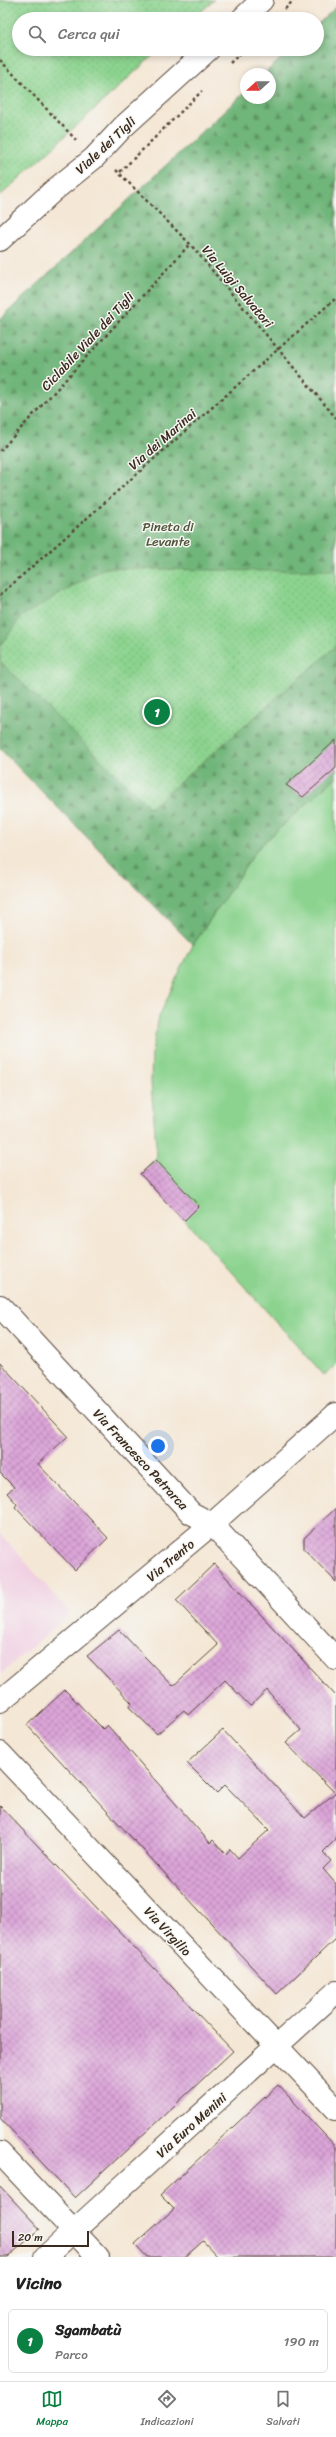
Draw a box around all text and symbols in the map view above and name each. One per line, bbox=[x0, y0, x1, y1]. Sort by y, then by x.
search box bbox=[12, 12, 324, 56]
text: Cerca qui bbox=[58, 21, 120, 47]
icon: search bbox=[26, 23, 48, 45]
north arrow bbox=[240, 68, 276, 104]
street label: Viale dei Tigli bbox=[70, 111, 141, 180]
street label: Via Luigi Salvatori bbox=[196, 240, 280, 333]
street label: Ciclabile Viale dei Tigli bbox=[35, 286, 140, 396]
street label: Via dei Marinai bbox=[123, 403, 202, 476]
park label: Pineta di Levante bbox=[142, 515, 194, 553]
pin: 1 bbox=[144, 697, 170, 727]
street label: Via Francesco Petrarca bbox=[87, 1403, 195, 1516]
your location bbox=[148, 1436, 168, 1456]
street label: Via Trento bbox=[141, 1533, 200, 1588]
street label: Via Virgilio bbox=[138, 1901, 197, 1962]
street label: Via Euro Menini bbox=[150, 2087, 232, 2164]
text: 20 m bbox=[18, 2228, 43, 2247]
scale bar bbox=[12, 2229, 89, 2248]
text: Vicino bbox=[16, 2268, 62, 2298]
text: Sgambatù bbox=[55, 2317, 121, 2343]
text: 1 bbox=[27, 2330, 33, 2353]
text: 190 m bbox=[284, 2330, 319, 2353]
text: Parco bbox=[55, 2343, 88, 2366]
tab: Mappa bbox=[36, 2388, 68, 2431]
tab: Indicazioni bbox=[141, 2388, 193, 2431]
tab: Salvati bbox=[266, 2388, 300, 2431]

